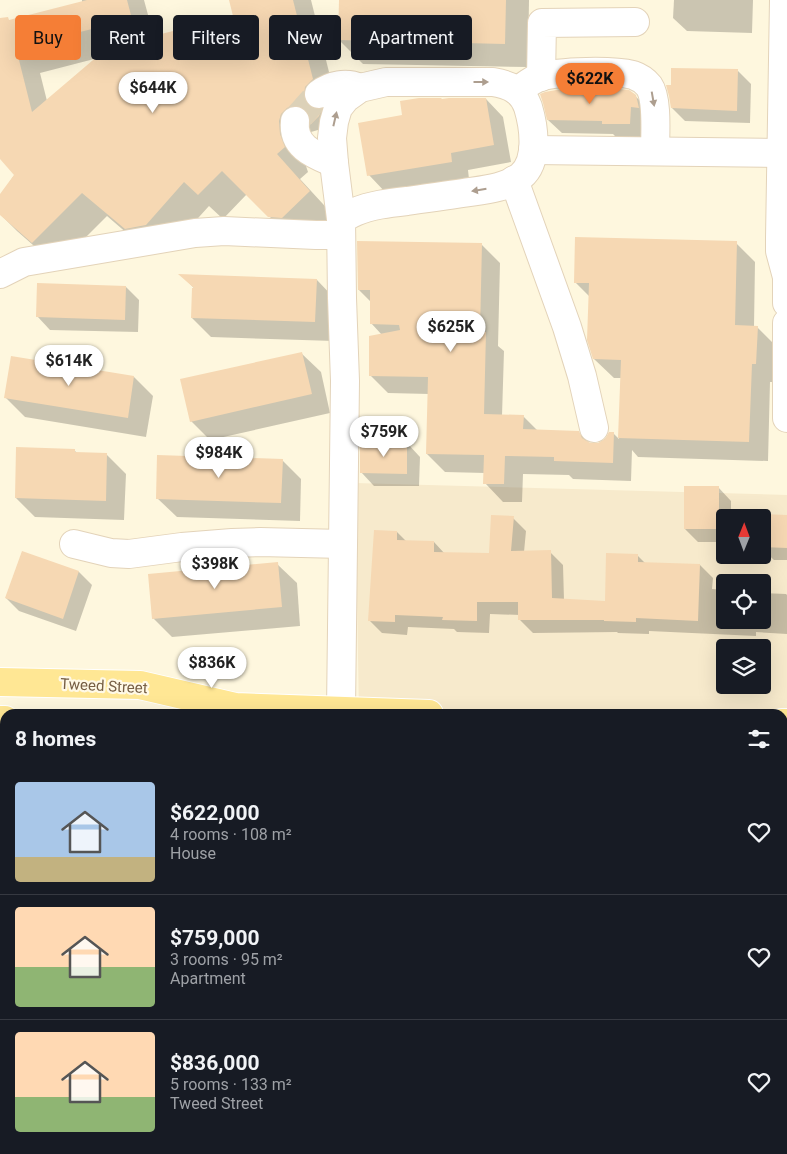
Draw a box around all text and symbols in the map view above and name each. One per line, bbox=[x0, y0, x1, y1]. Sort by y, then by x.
chip: Buy bbox=[15, 15, 81, 60]
chip: Rent bbox=[91, 15, 163, 60]
chip: Filters bbox=[173, 15, 259, 60]
chip: New bbox=[269, 15, 341, 60]
chip: Apartment bbox=[351, 15, 472, 60]
pin: $622K bbox=[555, 62, 625, 105]
text: $622K bbox=[567, 69, 613, 88]
pin: $644K bbox=[118, 72, 188, 114]
text: $644K bbox=[130, 78, 176, 97]
one-way arrow bbox=[473, 78, 489, 86]
one-way arrow bbox=[649, 92, 657, 108]
one-way arrow bbox=[331, 111, 339, 126]
one-way arrow bbox=[471, 187, 487, 195]
pin: $625K bbox=[416, 310, 486, 353]
text: $625K bbox=[428, 317, 474, 336]
pin: $614K bbox=[34, 344, 104, 387]
text: $614K bbox=[46, 351, 92, 370]
pin: $759K bbox=[349, 416, 419, 458]
text: $759K bbox=[361, 422, 407, 441]
pin: $984K bbox=[184, 436, 254, 479]
text: $984K bbox=[196, 443, 242, 462]
north arrow bbox=[716, 509, 771, 564]
map controls bbox=[716, 509, 771, 694]
pin: $398K bbox=[180, 548, 250, 590]
text: $398K bbox=[192, 554, 238, 573]
button: locate bbox=[716, 574, 771, 629]
button: layers bbox=[716, 639, 771, 694]
pin: $836K bbox=[177, 646, 247, 689]
text: $836K bbox=[189, 653, 235, 672]
street label: Tweed Street bbox=[60, 675, 148, 697]
icon: filters bbox=[745, 725, 773, 753]
text: 8 homes bbox=[15, 727, 96, 751]
text: $622,000 bbox=[170, 801, 260, 825]
icon: home bbox=[55, 802, 115, 862]
icon: heart bbox=[745, 818, 773, 846]
text: 4 rooms · 108 m² bbox=[170, 825, 292, 844]
text: House bbox=[170, 844, 216, 863]
text: $759,000 bbox=[170, 926, 260, 950]
icon: home bbox=[55, 927, 115, 987]
icon: heart bbox=[745, 943, 773, 971]
text: 3 rooms · 95 m² bbox=[170, 950, 283, 969]
text: Apartment bbox=[170, 969, 246, 988]
text: $836,000 bbox=[170, 1051, 260, 1075]
icon: home bbox=[55, 1052, 115, 1112]
icon: heart bbox=[745, 1068, 773, 1096]
text: 5 rooms · 133 m² bbox=[170, 1075, 292, 1094]
text: Tweed Street bbox=[170, 1094, 263, 1113]

